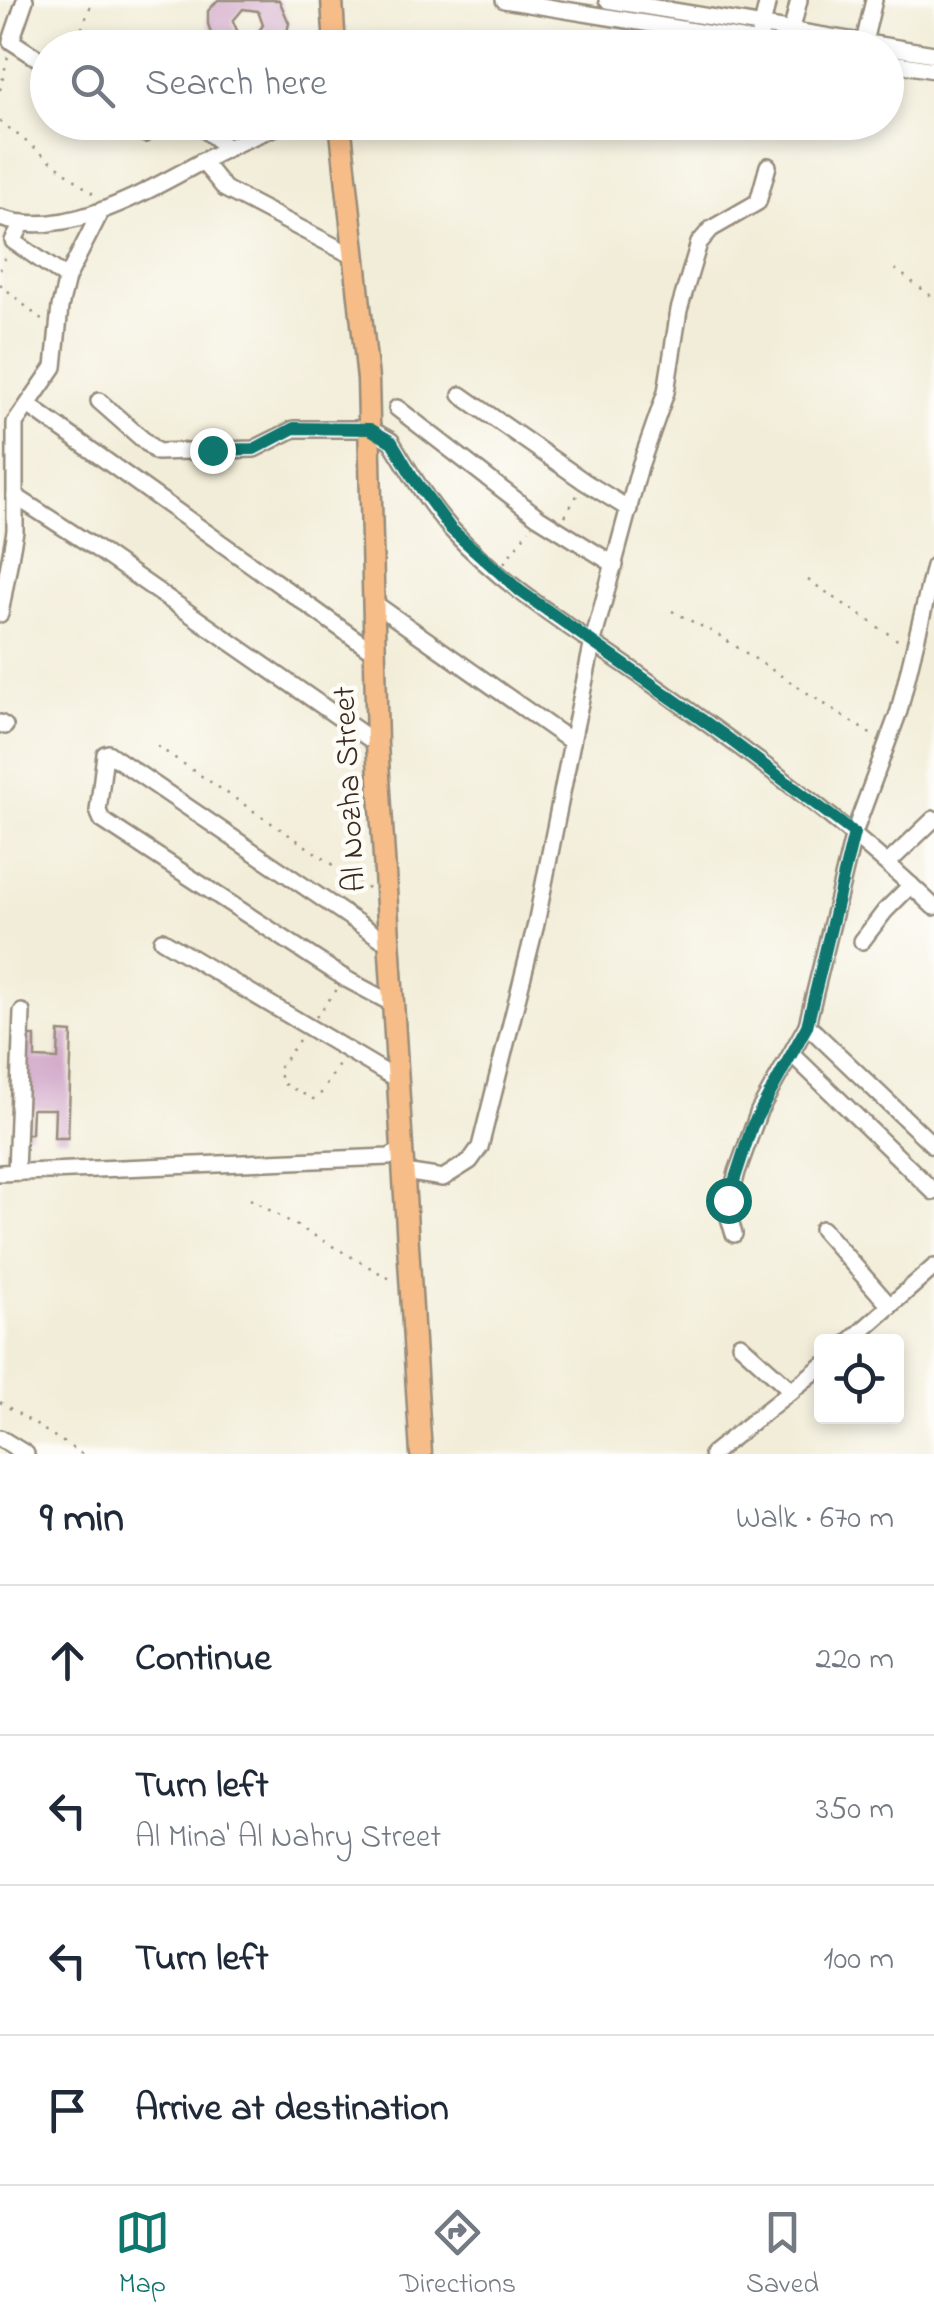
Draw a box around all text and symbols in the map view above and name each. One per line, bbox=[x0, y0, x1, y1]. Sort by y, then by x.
search box bbox=[30, 30, 904, 140]
text: Search here bbox=[145, 57, 327, 113]
icon: search bbox=[65, 58, 120, 113]
route end bbox=[190, 428, 236, 474]
street label: Al Nozha Street bbox=[322, 685, 380, 893]
route start bbox=[706, 1178, 752, 1224]
map controls bbox=[814, 1334, 904, 1424]
button: locate bbox=[814, 1334, 904, 1424]
text: 9 min bbox=[40, 1489, 124, 1550]
text: Walk · 670 m bbox=[736, 1496, 894, 1543]
text: Continue bbox=[135, 1632, 271, 1688]
icon: ahead bbox=[40, 1633, 95, 1688]
text: 220 m bbox=[816, 1637, 894, 1684]
text: Turn left bbox=[135, 1759, 268, 1815]
icon: left bbox=[40, 1783, 95, 1838]
text: 350 m bbox=[816, 1787, 894, 1834]
text: Al Mina' Al Nahry Street bbox=[135, 1815, 441, 1862]
text: Turn left bbox=[135, 1932, 268, 1988]
icon: left bbox=[40, 1933, 95, 1988]
text: 100 m bbox=[823, 1937, 894, 1984]
text: Arrive at destination bbox=[135, 2082, 449, 2138]
icon: arrive bbox=[40, 2083, 95, 2138]
tab: Map bbox=[115, 2205, 170, 2306]
tab: Directions bbox=[400, 2205, 516, 2306]
tab: Saved bbox=[746, 2205, 819, 2306]

